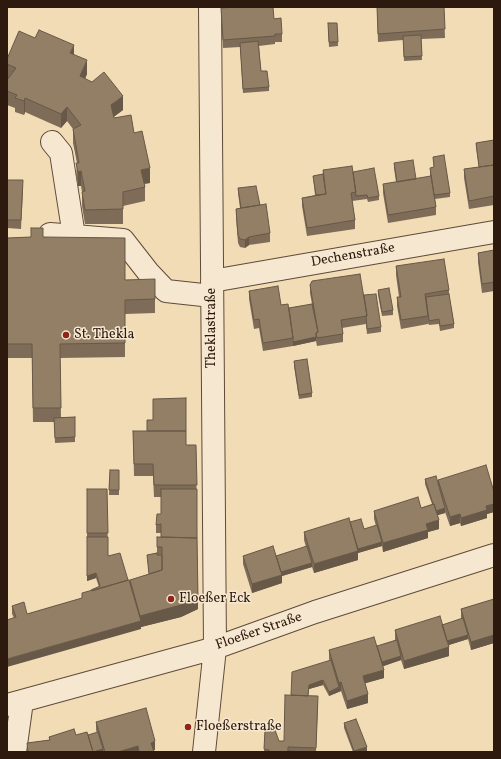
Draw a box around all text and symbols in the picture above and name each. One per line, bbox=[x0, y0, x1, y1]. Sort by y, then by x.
street label: Dechenstraße bbox=[310, 240, 396, 272]
street label: Theklastraße bbox=[204, 288, 220, 368]
place label: St. Thekla bbox=[74, 327, 134, 343]
marker: St. Thekla bbox=[61, 330, 71, 340]
place label: Floeßer Eck bbox=[179, 591, 251, 607]
marker: Floeßer Eck bbox=[166, 594, 176, 604]
street label: Floeßer Straße bbox=[214, 609, 304, 655]
place label: Floeßerstraße bbox=[196, 719, 282, 735]
marker: Floeßerstraße bbox=[183, 722, 193, 732]

